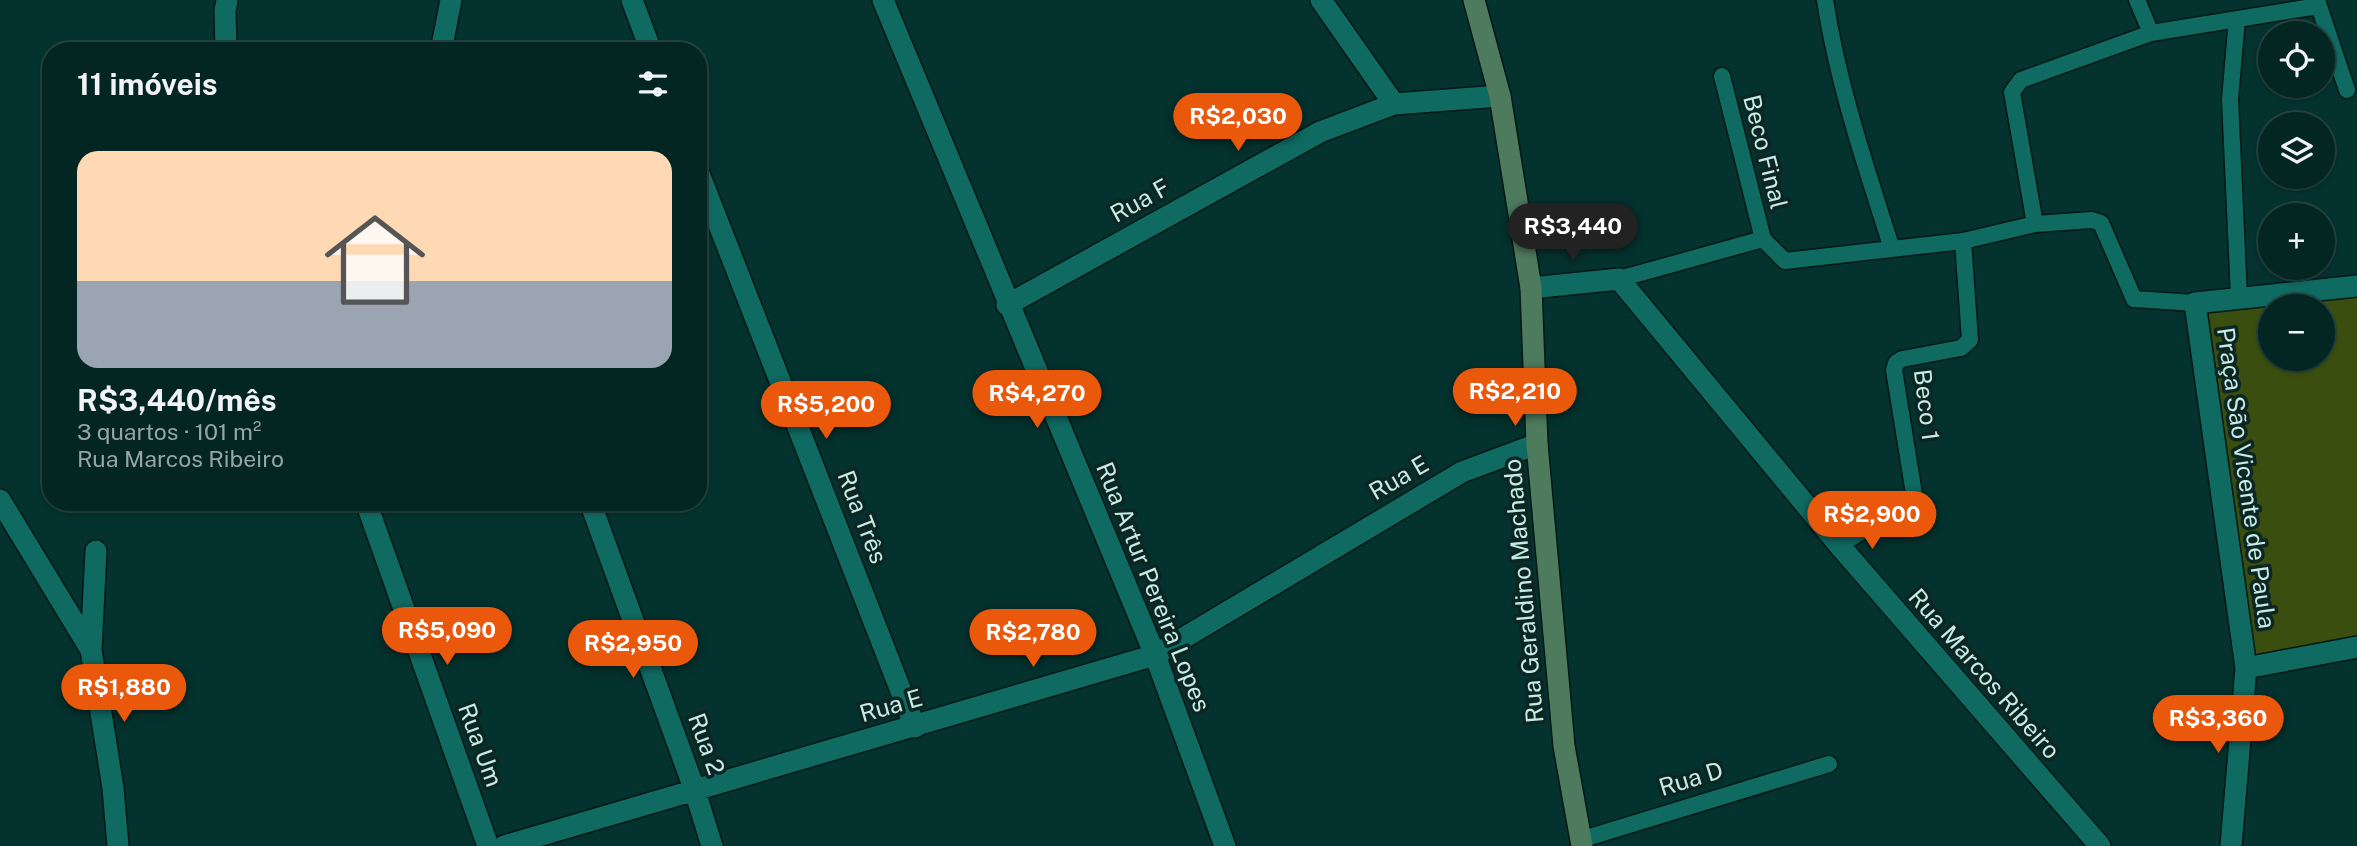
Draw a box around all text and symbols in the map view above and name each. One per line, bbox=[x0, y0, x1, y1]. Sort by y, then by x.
map controls bbox=[2258, 21, 2335, 371]
button: locate bbox=[2258, 21, 2335, 98]
icon: filters bbox=[634, 65, 672, 103]
text: 11 imóveis bbox=[77, 66, 218, 102]
street label: Beco Final bbox=[1738, 92, 1794, 212]
pin: R$2,030 bbox=[1173, 94, 1303, 153]
text: R$2,030 bbox=[1189, 102, 1287, 129]
button: layers bbox=[2258, 112, 2335, 189]
street label: Rua F bbox=[1105, 173, 1174, 228]
icon: home bbox=[312, 197, 438, 323]
button: + bbox=[2258, 203, 2335, 280]
pin: R$3,440 bbox=[1508, 204, 1638, 263]
text: R$3,440 bbox=[1524, 212, 1622, 239]
button: − bbox=[2258, 294, 2335, 371]
street label: Praça São Vicente de Paula bbox=[2212, 325, 2282, 630]
pin: R$2,210 bbox=[1450, 368, 1580, 428]
street label: Beco 1 bbox=[1909, 368, 1945, 442]
pin: R$4,270 bbox=[972, 370, 1102, 430]
text: R$2,210 bbox=[1469, 377, 1561, 404]
text: R$4,270 bbox=[988, 379, 1086, 406]
text: R$3,440/mês bbox=[77, 382, 277, 418]
pin: R$5,200 bbox=[761, 382, 891, 441]
text: R$5,200 bbox=[777, 390, 875, 417]
text: 3 quartos · 101 m² bbox=[77, 418, 261, 445]
text: Rua Marcos Ribeiro bbox=[77, 445, 284, 472]
street label: Rua E bbox=[1364, 449, 1433, 505]
street label: Rua Artur Pereira Lopes bbox=[1091, 458, 1217, 715]
street label: Rua Geraldino Machado bbox=[1498, 458, 1549, 724]
street label: Rua Três bbox=[832, 466, 893, 567]
pin: R$2,900 bbox=[1807, 491, 1937, 551]
text: R$2,900 bbox=[1823, 500, 1921, 527]
street label: Rua Marcos Ribeiro bbox=[1903, 583, 2066, 764]
pin: R$5,090 bbox=[382, 608, 512, 667]
pin: R$2,780 bbox=[968, 610, 1098, 669]
text: R$5,090 bbox=[398, 616, 496, 643]
text: R$2,780 bbox=[985, 618, 1081, 645]
pin: R$2,950 bbox=[568, 620, 698, 680]
text: R$2,950 bbox=[584, 629, 682, 656]
pin: R$1,880 bbox=[59, 664, 189, 724]
text: R$1,880 bbox=[77, 673, 171, 700]
street label: Rua E bbox=[856, 683, 925, 727]
pin: R$3,360 bbox=[2153, 696, 2283, 755]
street label: Rua Um bbox=[453, 699, 509, 790]
text: R$3,360 bbox=[2169, 704, 2267, 731]
street label: Rua 2 bbox=[683, 709, 731, 778]
street label: Rua D bbox=[1655, 755, 1726, 801]

